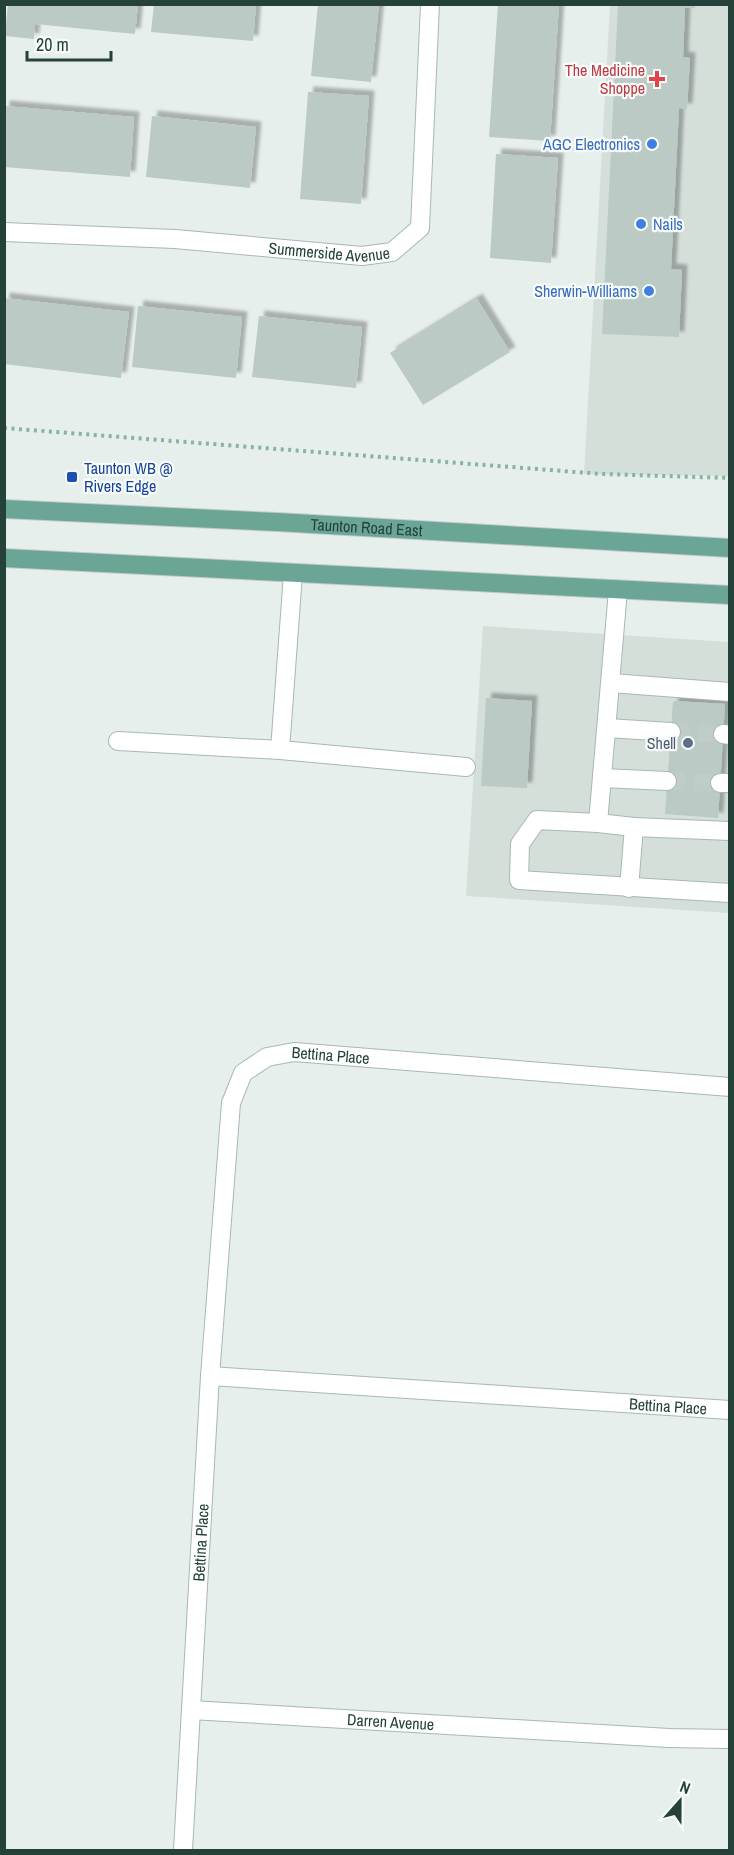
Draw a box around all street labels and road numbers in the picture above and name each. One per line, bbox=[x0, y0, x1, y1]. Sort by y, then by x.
street label: Summerside Avenue bbox=[268, 237, 391, 267]
street label: Taunton Road East bbox=[310, 513, 423, 541]
street label: Bettina Place bbox=[291, 1041, 371, 1069]
street label: Bettina Place bbox=[628, 1392, 708, 1419]
street label: Bettina Place bbox=[187, 1503, 214, 1582]
street label: Darren Avenue bbox=[346, 1708, 435, 1735]

